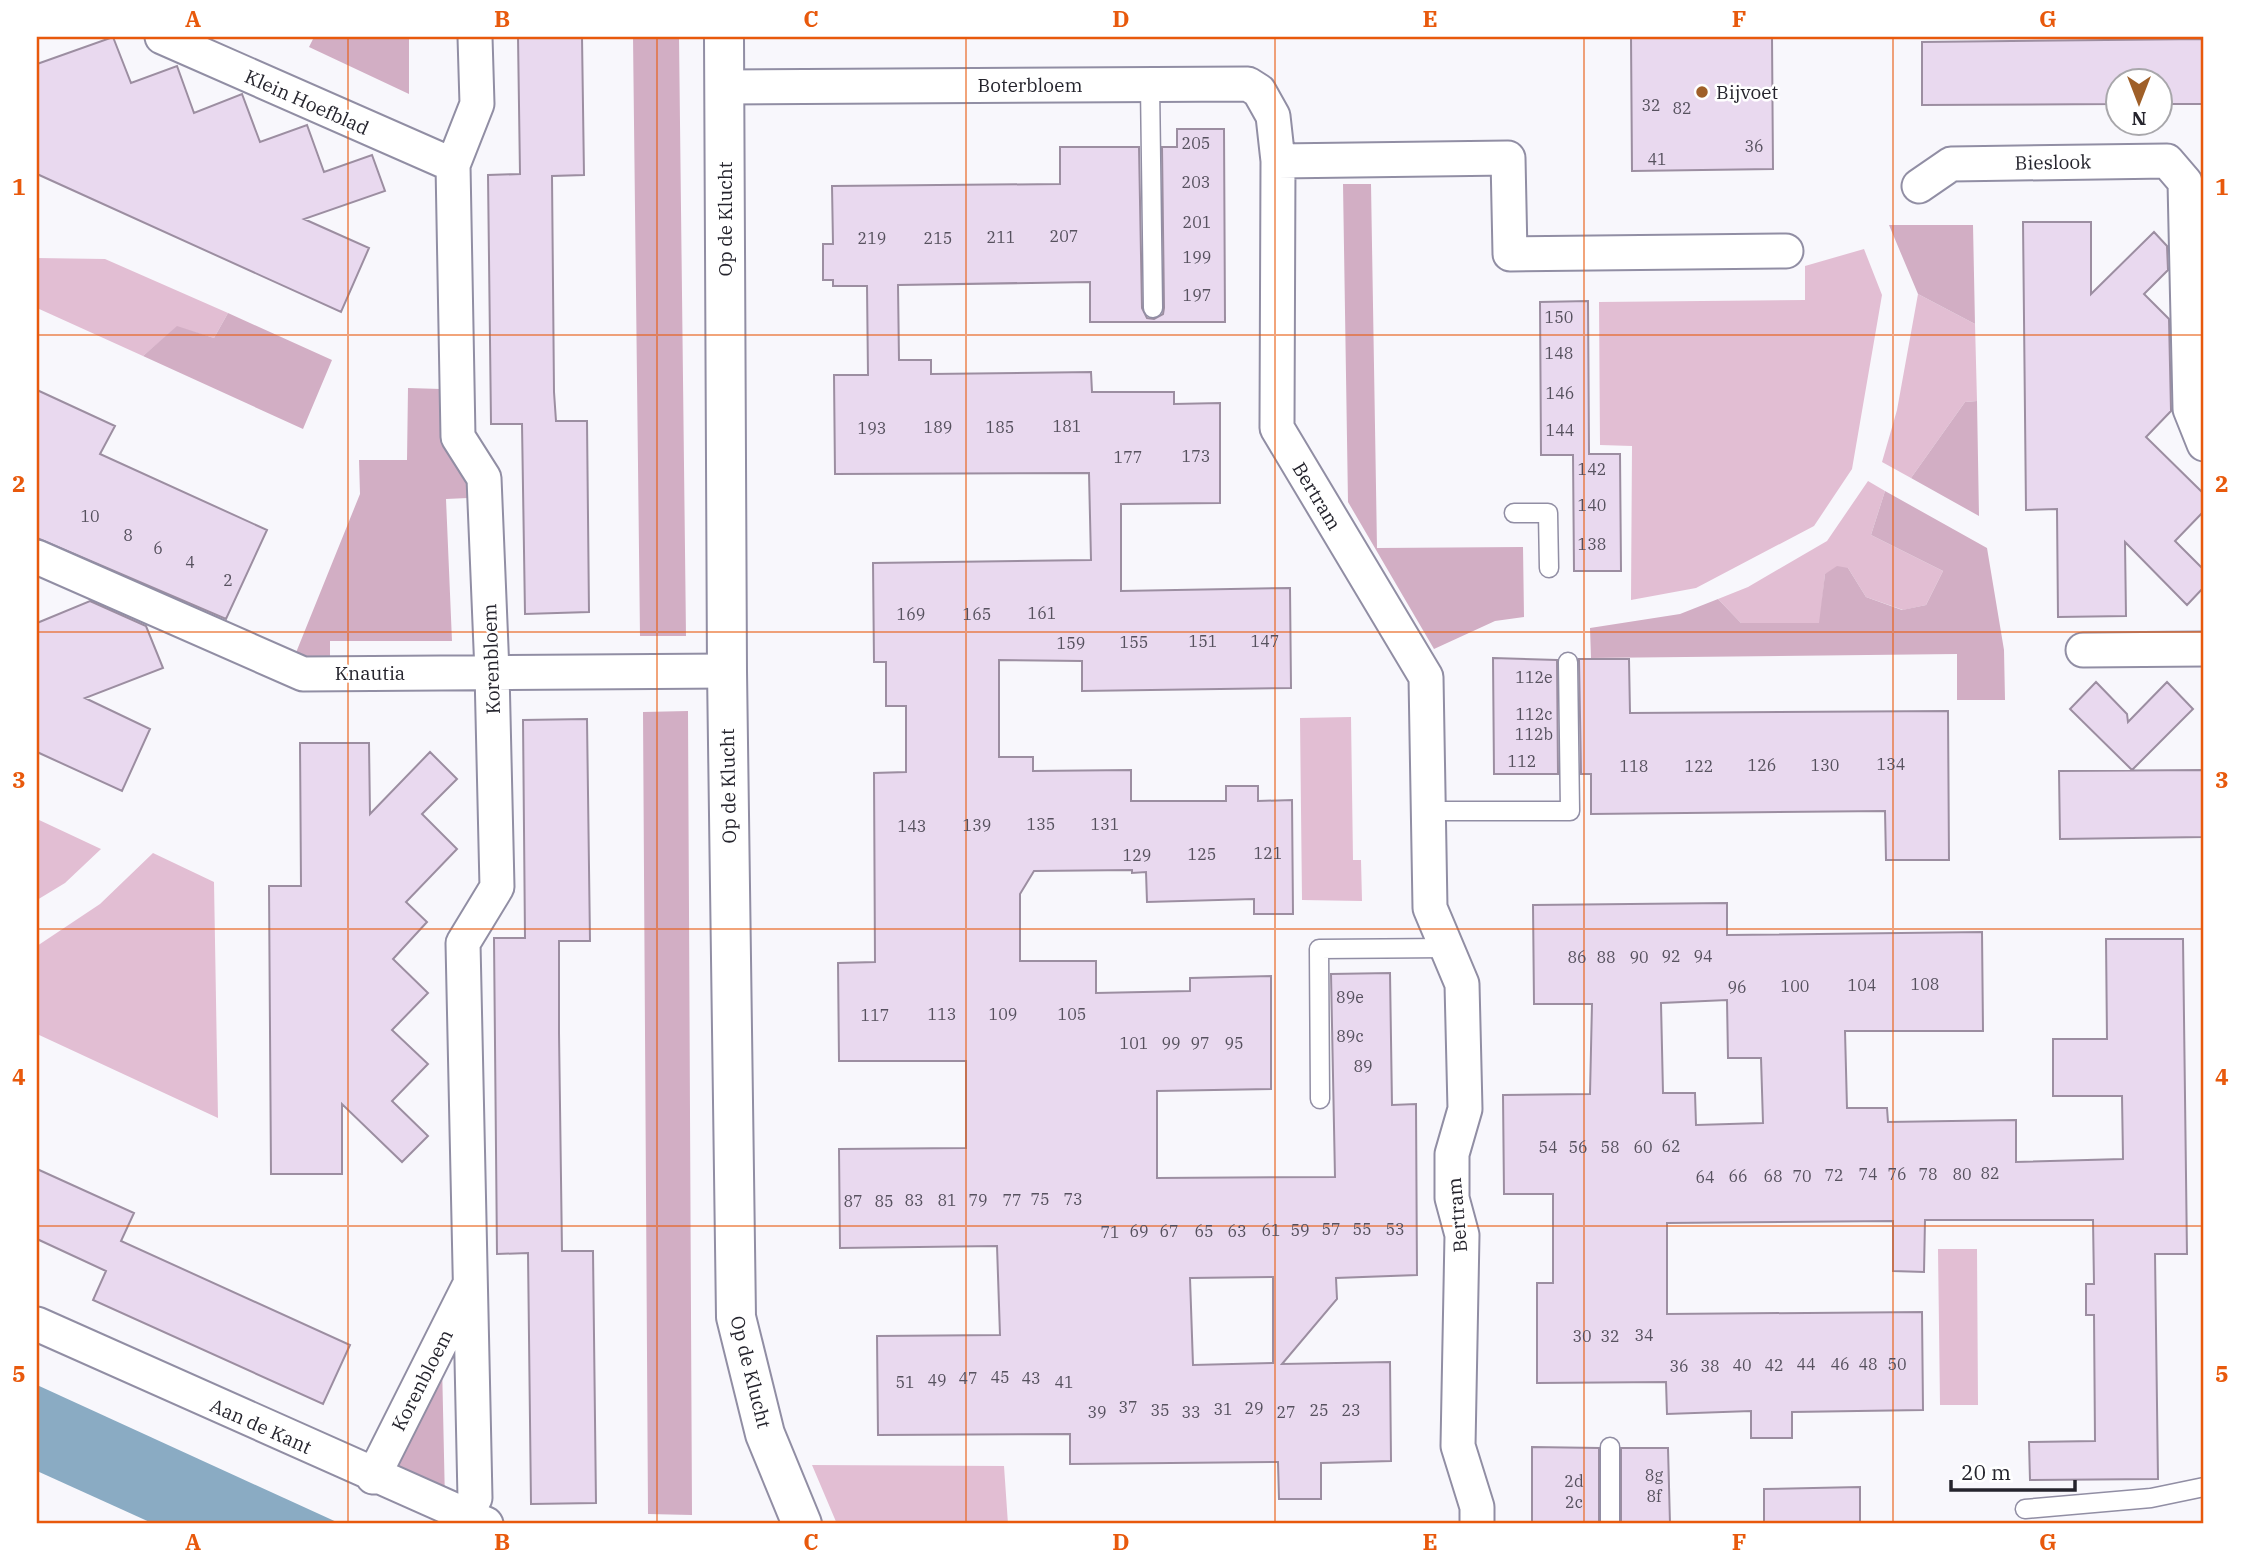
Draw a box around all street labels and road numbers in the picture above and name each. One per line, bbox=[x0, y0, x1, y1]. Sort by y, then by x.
street label: Klein Hoefblad bbox=[241, 64, 373, 140]
street label: Boterbloem bbox=[977, 73, 1083, 97]
street label: Bieslook bbox=[2014, 149, 2092, 175]
street label: Op de Klucht bbox=[713, 161, 737, 277]
street label: Bertram bbox=[1287, 458, 1347, 534]
street label: Korenbloem bbox=[477, 603, 505, 715]
street label: Knautia bbox=[335, 661, 405, 685]
street label: Op de Klucht bbox=[715, 728, 741, 844]
street label: Bertram bbox=[1442, 1177, 1472, 1253]
street label: Op de Klucht bbox=[725, 1313, 777, 1431]
street label: Korenbloem bbox=[386, 1325, 458, 1435]
street label: Aan de Kant bbox=[207, 1393, 316, 1459]

